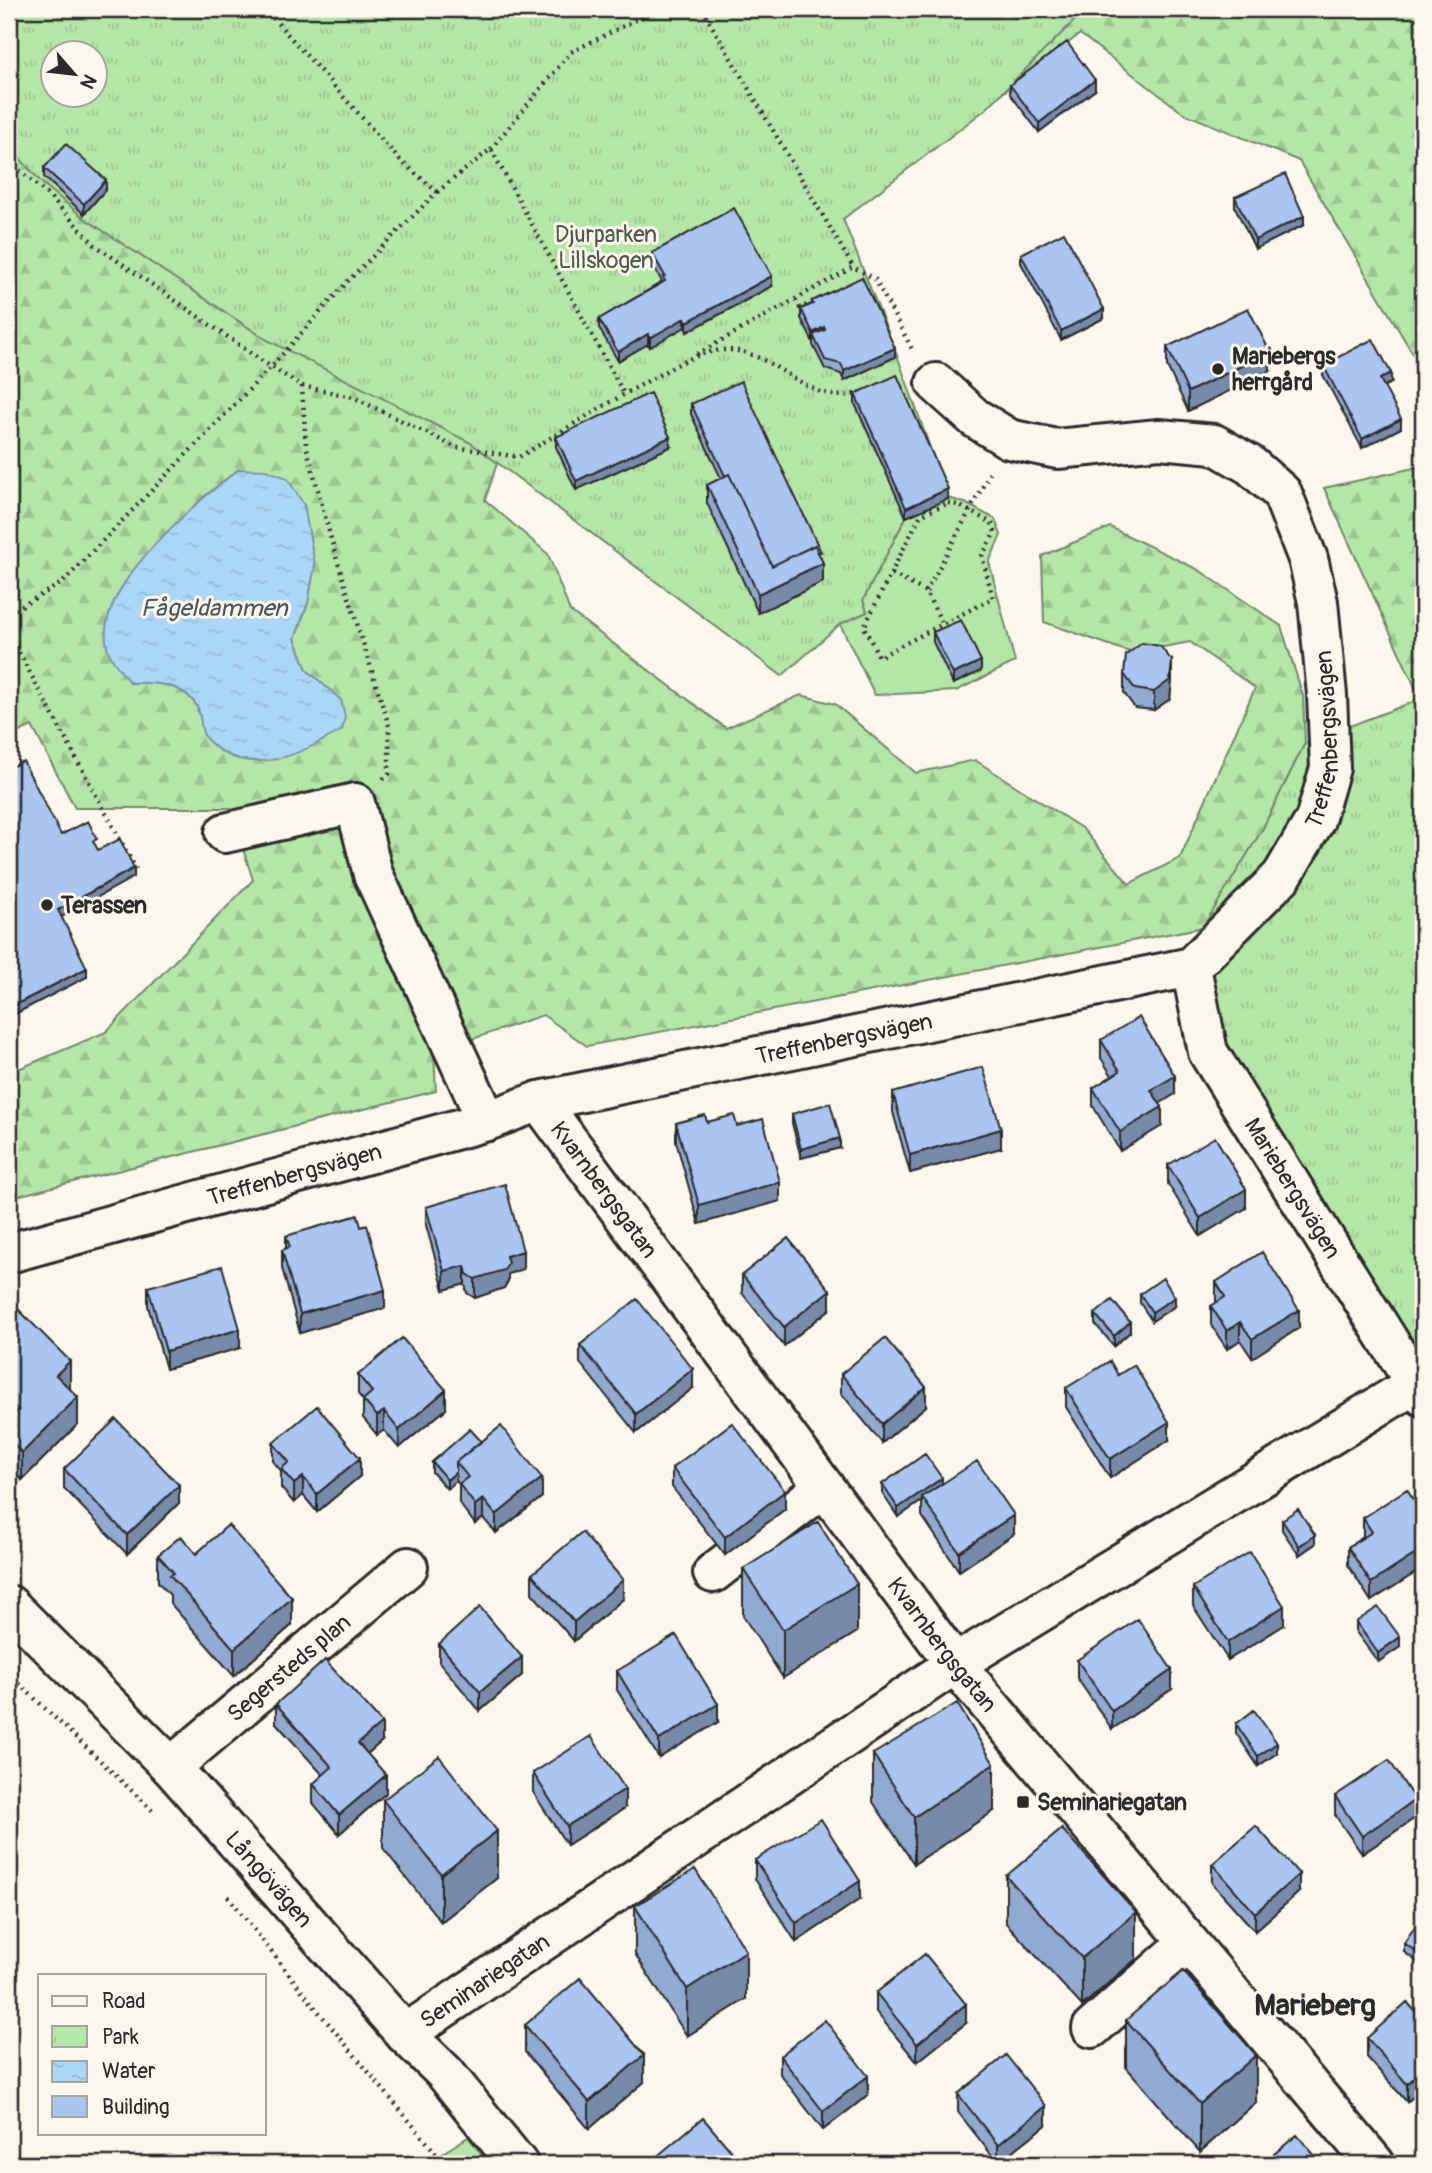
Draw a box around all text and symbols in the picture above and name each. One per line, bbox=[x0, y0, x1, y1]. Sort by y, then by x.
north arrow bbox=[38, 38, 108, 108]
text: N bbox=[74, 70, 102, 93]
park label: Djurparken Lillskogen bbox=[555, 220, 657, 275]
place label: Mariebergs herrgård bbox=[1232, 342, 1336, 397]
marker: Mariebergs herrgård bbox=[1210, 361, 1226, 377]
water label: Fågeldammen bbox=[141, 594, 289, 623]
street label: Treffenbergsvägen bbox=[1299, 649, 1345, 834]
place label: Terassen bbox=[60, 891, 147, 920]
marker: Terassen bbox=[39, 897, 55, 913]
street label: Treffenbergsvägen bbox=[753, 1007, 935, 1071]
street label: Mariebergsvägen bbox=[1238, 1112, 1347, 1264]
street label: Kvarnbergsgatan bbox=[544, 1116, 664, 1264]
street label: Treffenbergsvägen bbox=[204, 1137, 385, 1213]
street label: Kvarnbergsgatan bbox=[881, 1572, 1003, 1718]
street label: Segersteds plan bbox=[221, 1608, 357, 1728]
place label: Seminariegatan bbox=[1037, 1788, 1187, 1817]
marker: Seminariegatan bbox=[1015, 1794, 1031, 1810]
street label: Långövägen bbox=[219, 1825, 319, 1934]
street label: Seminariegatan bbox=[415, 1927, 555, 2035]
legend bbox=[38, 1974, 266, 2134]
district label: Marieberg bbox=[1254, 1987, 1376, 2024]
text: Road bbox=[102, 1988, 146, 2015]
text: Park bbox=[102, 2024, 139, 2051]
text: Water bbox=[102, 2058, 156, 2085]
text: Building bbox=[102, 2094, 169, 2121]

